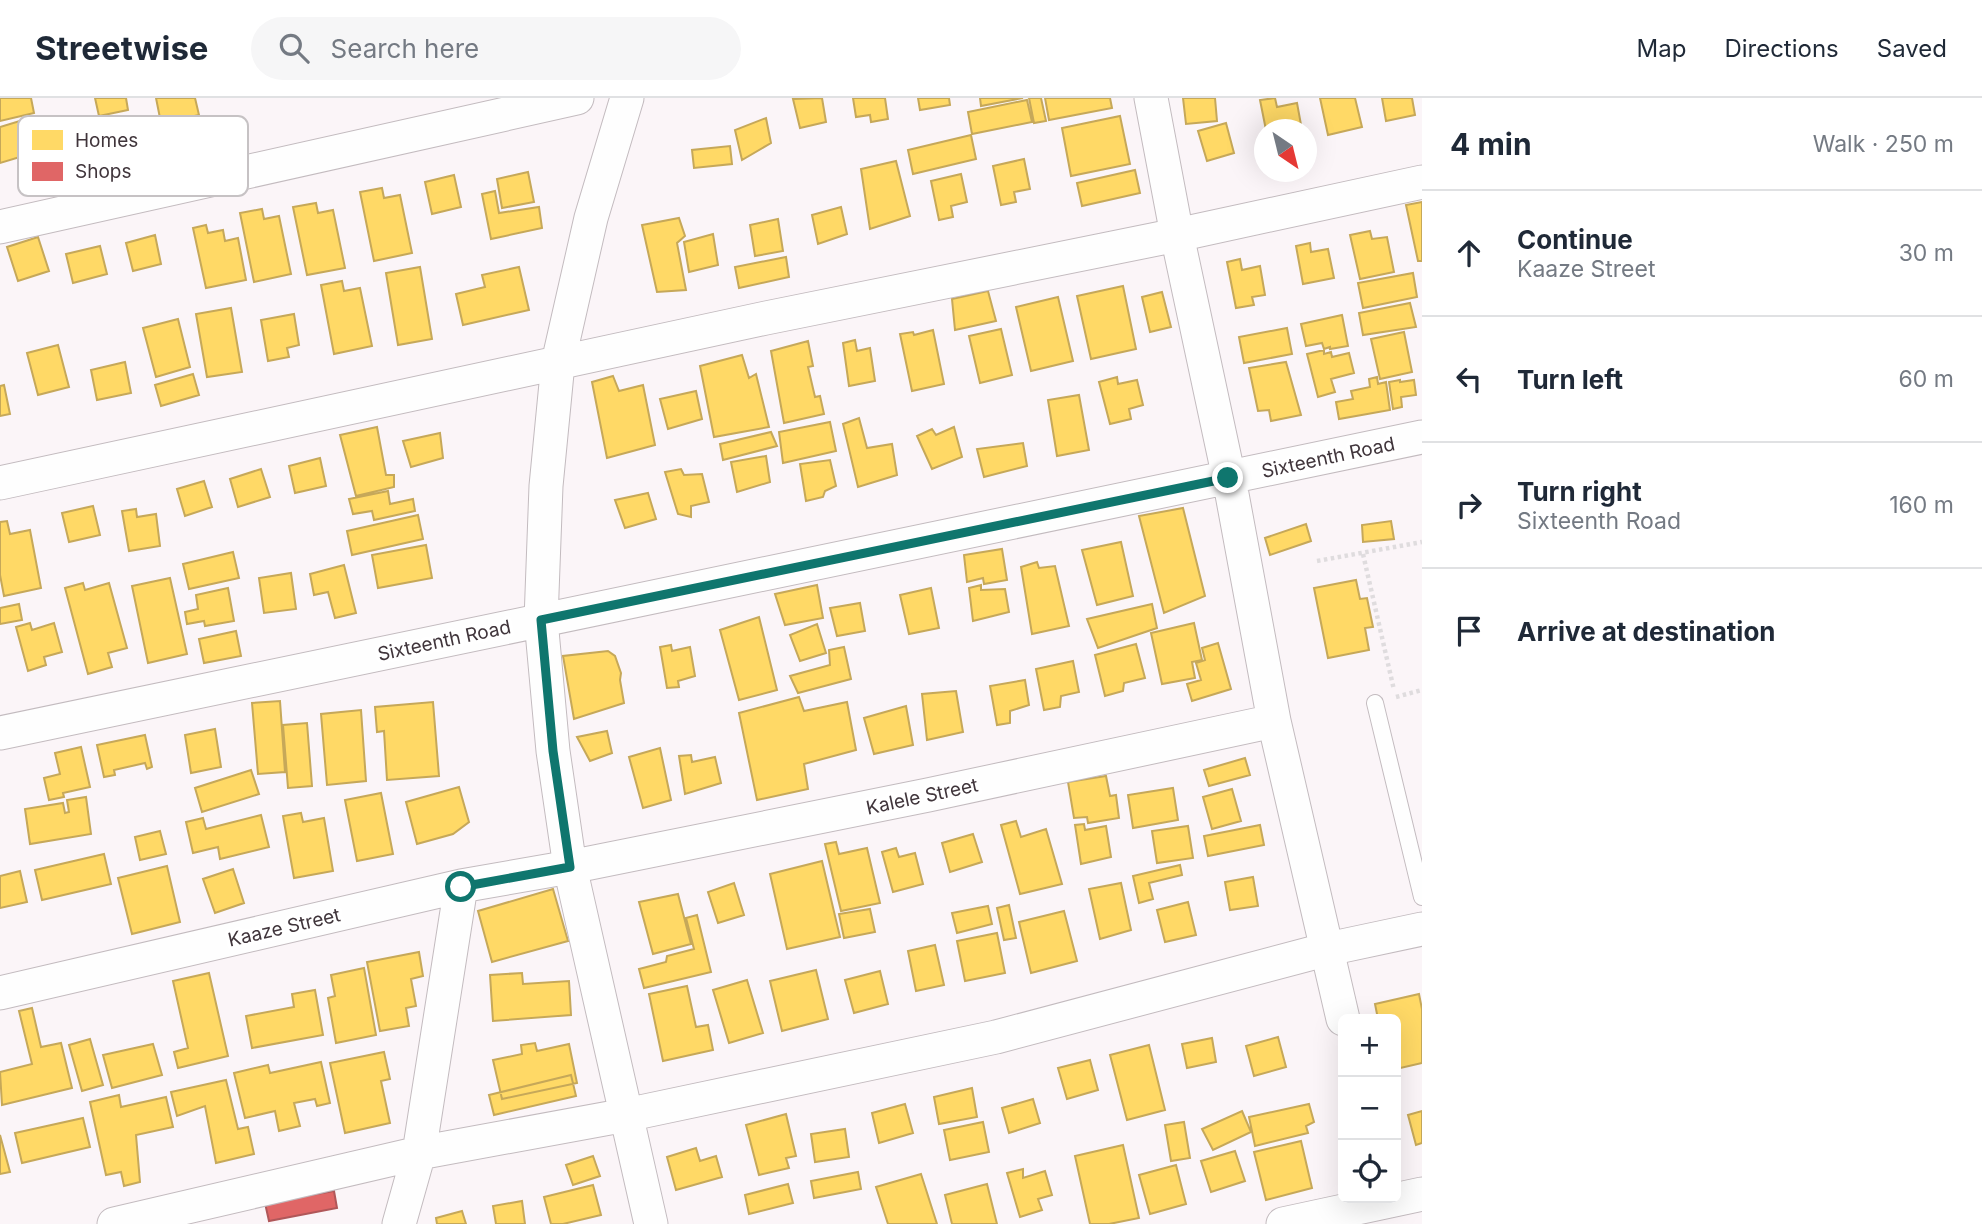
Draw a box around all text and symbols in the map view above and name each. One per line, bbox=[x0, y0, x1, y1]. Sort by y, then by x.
search box bbox=[251, 17, 741, 80]
text: Streetwise bbox=[35, 28, 209, 68]
icon: search bbox=[275, 29, 313, 67]
text: Search here bbox=[331, 33, 479, 64]
text: Map bbox=[1637, 34, 1686, 63]
text: Directions bbox=[1724, 34, 1839, 63]
text: Saved bbox=[1877, 34, 1947, 63]
legend bbox=[18, 116, 248, 196]
north arrow bbox=[1254, 119, 1317, 182]
text: 4 min bbox=[1450, 126, 1532, 162]
text: Homes bbox=[75, 129, 138, 152]
text: Walk · 250 m bbox=[1813, 130, 1954, 158]
text: Shops bbox=[75, 160, 131, 183]
text: Continue bbox=[1517, 224, 1633, 255]
icon: ahead bbox=[1450, 234, 1488, 272]
text: 30 m bbox=[1899, 239, 1954, 267]
text: Kaaze Street bbox=[1517, 255, 1655, 283]
icon: left bbox=[1450, 360, 1488, 398]
text: Turn left bbox=[1517, 364, 1623, 395]
text: 60 m bbox=[1899, 365, 1954, 393]
street label: Sixteenth Road bbox=[1259, 432, 1397, 483]
route end bbox=[1212, 462, 1243, 493]
text: Turn right bbox=[1517, 476, 1642, 507]
icon: right bbox=[1450, 486, 1488, 524]
text: 160 m bbox=[1889, 491, 1954, 519]
text: Sixteenth Road bbox=[1517, 507, 1681, 535]
icon: arrive bbox=[1450, 612, 1488, 650]
street label: Sixteenth Road bbox=[375, 615, 513, 666]
text: Arrive at destination bbox=[1517, 616, 1776, 647]
street label: Kalele Street bbox=[864, 773, 980, 820]
route start bbox=[445, 871, 476, 902]
street label: Kaaze Street bbox=[226, 903, 342, 952]
map controls bbox=[1338, 1014, 1401, 1203]
button: + bbox=[1338, 1014, 1401, 1077]
button: − bbox=[1338, 1077, 1401, 1140]
button: locate bbox=[1338, 1140, 1401, 1203]

